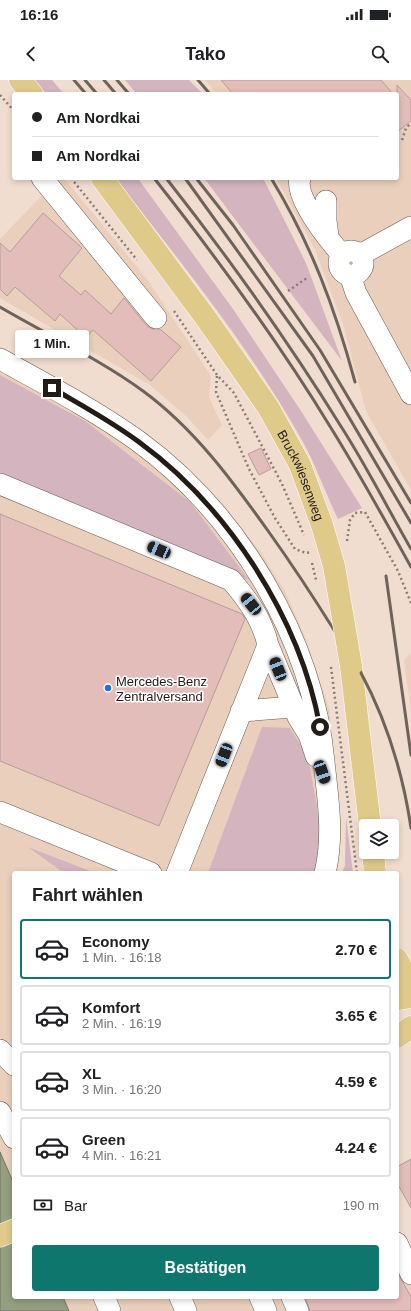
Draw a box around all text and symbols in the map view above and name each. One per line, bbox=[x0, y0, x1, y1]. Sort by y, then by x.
text: 16:16 bbox=[20, 6, 58, 23]
icon: back bbox=[20, 43, 42, 65]
icon: search bbox=[369, 43, 391, 65]
text: Tako bbox=[185, 44, 226, 64]
text: Am Nordkai bbox=[56, 109, 140, 126]
text: Am Nordkai bbox=[56, 147, 140, 164]
callout: 1 Min. bbox=[15, 330, 89, 358]
text: 1 Min. bbox=[34, 336, 70, 351]
route end bbox=[43, 379, 61, 397]
street label: Bruckwiesenweg bbox=[274, 428, 327, 523]
car bbox=[146, 540, 172, 560]
car bbox=[239, 591, 263, 617]
car bbox=[268, 656, 288, 682]
place label: Mercedes-Benz Zentralversand bbox=[116, 674, 207, 704]
marker: Mercedes-Benz Zentralversand bbox=[103, 683, 113, 693]
route start bbox=[311, 718, 329, 736]
car bbox=[214, 742, 234, 768]
car bbox=[312, 759, 332, 785]
map controls bbox=[359, 819, 399, 859]
button: layers bbox=[359, 819, 399, 859]
text: Fahrt wählen bbox=[32, 885, 143, 905]
icon: car bbox=[34, 931, 70, 967]
text: Economy bbox=[82, 933, 150, 950]
text: 2.70 € bbox=[335, 941, 377, 958]
text: 1 Min. · 16:18 bbox=[82, 950, 162, 965]
icon: car bbox=[34, 997, 70, 1033]
text: Komfort bbox=[82, 999, 140, 1016]
text: 3.65 € bbox=[335, 1007, 377, 1024]
text: 2 Min. · 16:19 bbox=[82, 1016, 162, 1031]
icon: car bbox=[34, 1063, 70, 1099]
text: XL bbox=[82, 1065, 101, 1082]
text: 4.59 € bbox=[335, 1073, 377, 1090]
text: 3 Min. · 16:20 bbox=[82, 1082, 162, 1097]
icon: car bbox=[34, 1129, 70, 1165]
text: Green bbox=[82, 1131, 125, 1148]
text: 4.24 € bbox=[335, 1139, 377, 1156]
text: 4 Min. · 16:21 bbox=[82, 1148, 162, 1163]
icon: cash bbox=[32, 1194, 54, 1216]
text: Bar bbox=[64, 1197, 87, 1214]
text: 190 m bbox=[343, 1198, 379, 1213]
button: Bestätigen bbox=[32, 1245, 379, 1291]

